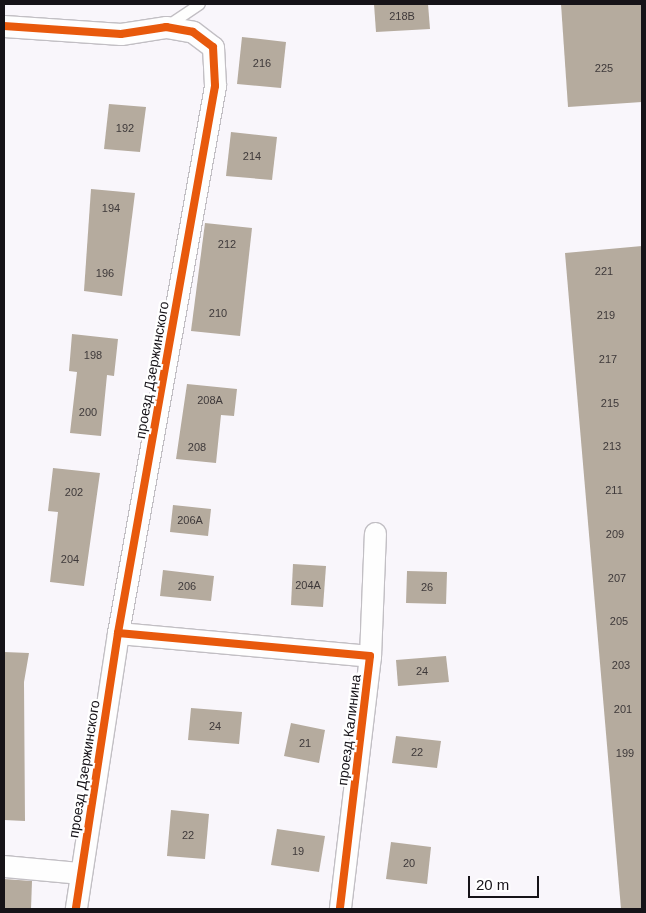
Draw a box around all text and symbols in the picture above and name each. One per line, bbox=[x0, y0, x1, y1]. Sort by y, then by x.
house number: 218В bbox=[389, 9, 415, 23]
house number: 216 bbox=[253, 56, 271, 70]
house number: 225 bbox=[595, 61, 613, 75]
house number: 192 bbox=[116, 121, 134, 135]
house number: 214 bbox=[243, 149, 261, 163]
house number: 194 bbox=[102, 201, 120, 215]
house number: 212 bbox=[218, 237, 236, 251]
house number: 221 bbox=[595, 264, 613, 278]
house number: 196 bbox=[96, 266, 114, 280]
street label: проезд Дзержинского bbox=[132, 300, 172, 440]
house number: 210 bbox=[209, 306, 227, 320]
house number: 219 bbox=[597, 308, 615, 322]
house number: 198 bbox=[84, 348, 102, 362]
house number: 217 bbox=[599, 352, 617, 366]
house number: 208А bbox=[197, 393, 223, 407]
house number: 215 bbox=[601, 396, 619, 410]
house number: 200 bbox=[79, 405, 97, 419]
house number: 213 bbox=[603, 439, 621, 453]
house number: 208 bbox=[188, 440, 206, 454]
house number: 211 bbox=[605, 483, 623, 497]
house number: 202 bbox=[65, 485, 83, 499]
house number: 206А bbox=[177, 513, 203, 527]
house number: 209 bbox=[606, 527, 624, 541]
house number: 204 bbox=[61, 552, 79, 566]
house number: 207 bbox=[608, 571, 626, 585]
house number: 204А bbox=[295, 578, 321, 592]
house number: 206 bbox=[178, 579, 196, 593]
house number: 26 bbox=[421, 580, 433, 594]
house number: 205 bbox=[610, 614, 628, 628]
house number: 203 bbox=[612, 658, 630, 672]
house number: 24 bbox=[416, 664, 428, 678]
street label: проезд Калинина bbox=[334, 673, 364, 787]
street label: проезд Дзержинского bbox=[65, 699, 103, 839]
house number: 201 bbox=[614, 702, 632, 716]
house number: 24 bbox=[209, 719, 221, 733]
house number: 21 bbox=[299, 736, 311, 750]
house number: 22 bbox=[411, 745, 423, 759]
house number: 199 bbox=[616, 746, 634, 760]
house number: 22 bbox=[182, 828, 194, 842]
house number: 19 bbox=[292, 844, 304, 858]
house number: 20 bbox=[403, 856, 415, 870]
scale bar bbox=[471, 866, 542, 898]
text: 20 m bbox=[476, 876, 509, 893]

